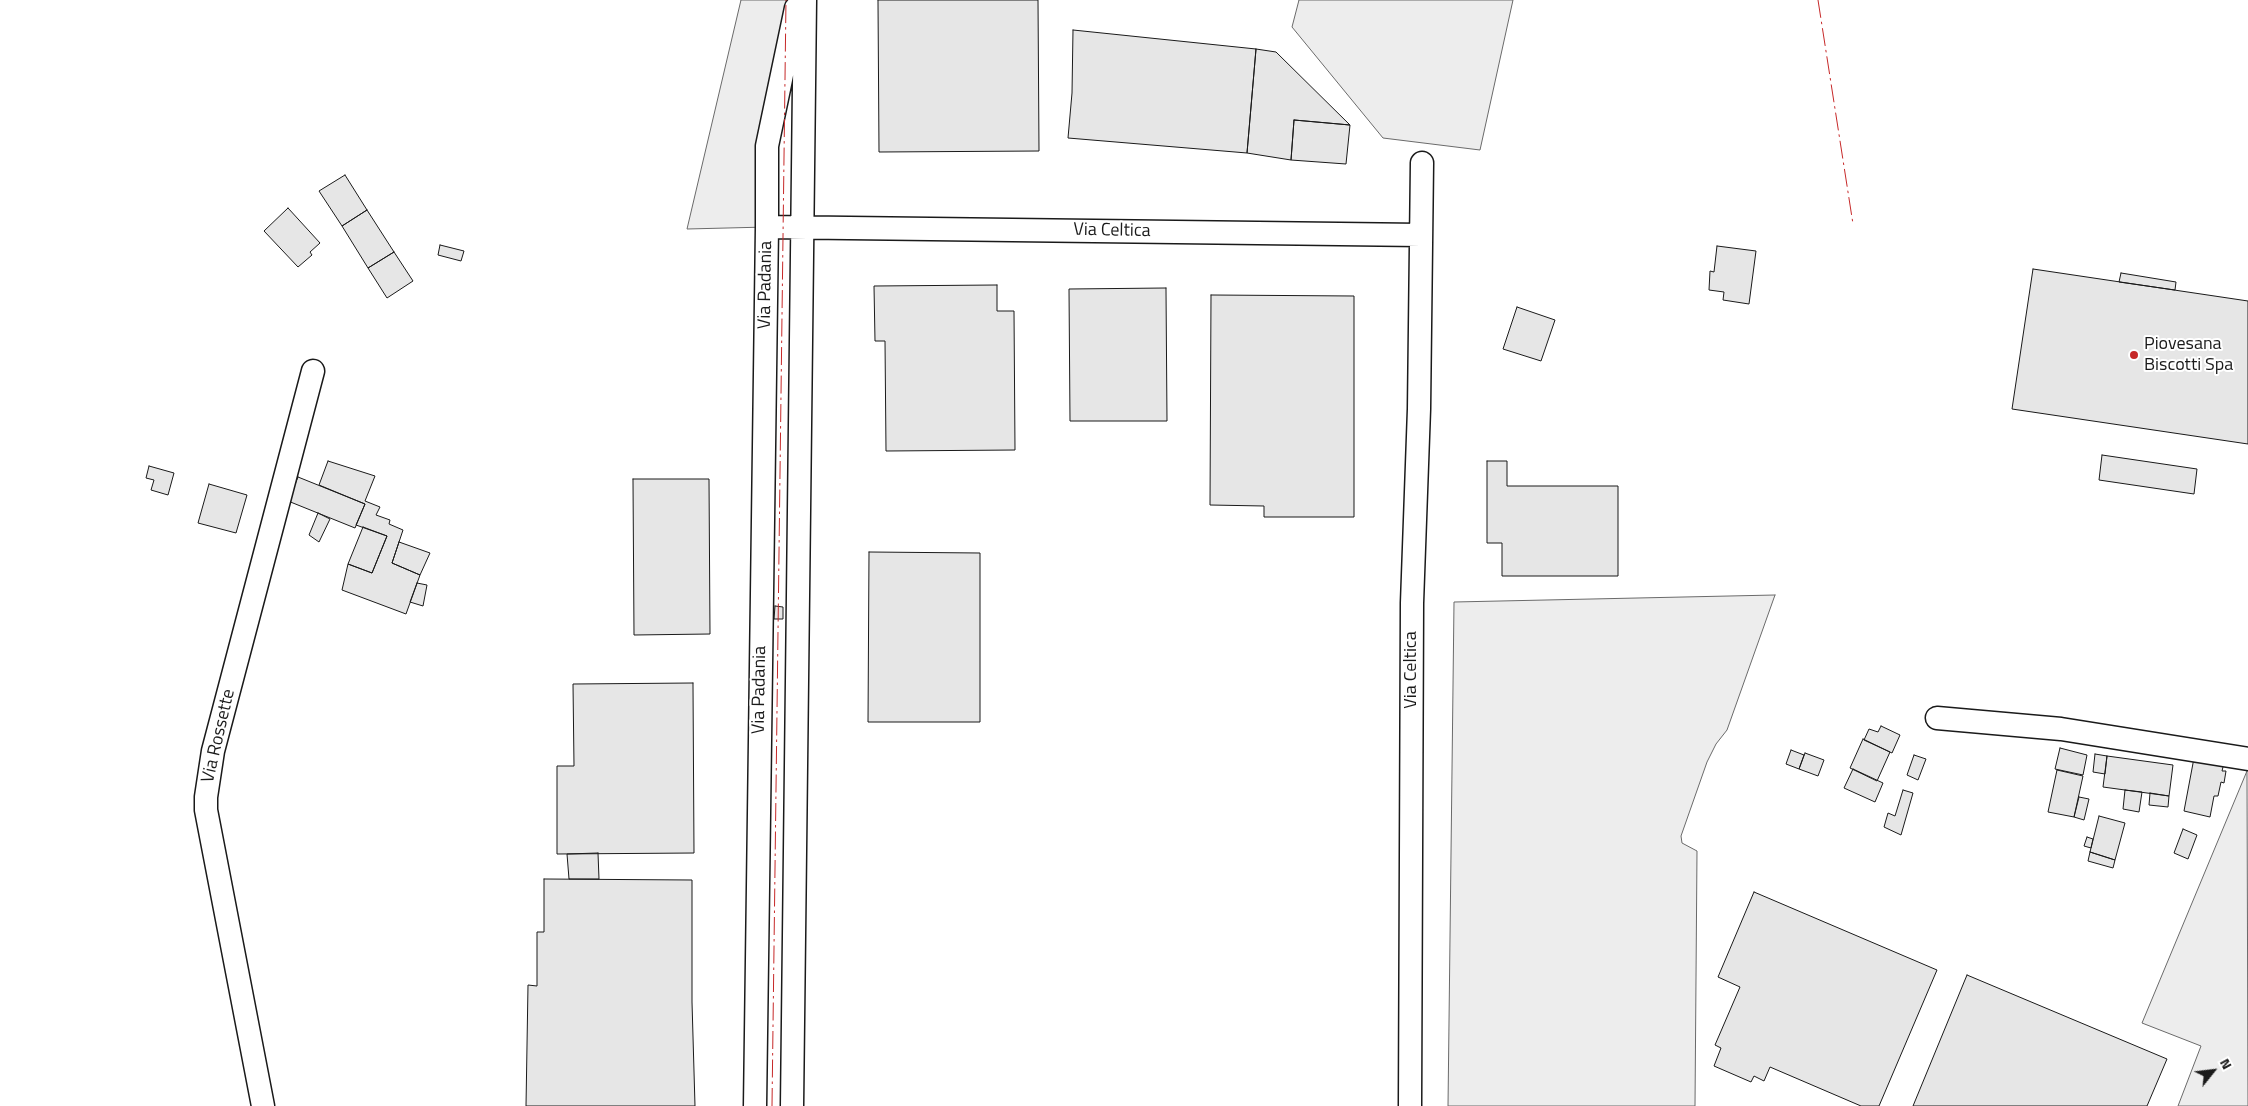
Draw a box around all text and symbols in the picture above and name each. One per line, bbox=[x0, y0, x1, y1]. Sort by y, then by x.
street label: Via Celtica bbox=[1073, 220, 1151, 242]
street label: Via Padania bbox=[754, 241, 778, 329]
place label: Piovesana Biscotti Spa bbox=[2144, 334, 2233, 376]
marker: Piovesana Biscotti Spa bbox=[2128, 349, 2140, 361]
street label: Via Celtica bbox=[1401, 631, 1423, 709]
street label: Via Padania bbox=[748, 646, 772, 734]
street label: Via Rossette bbox=[198, 687, 240, 785]
north arrow bbox=[2188, 1046, 2238, 1096]
text: N bbox=[2215, 1054, 2238, 1073]

